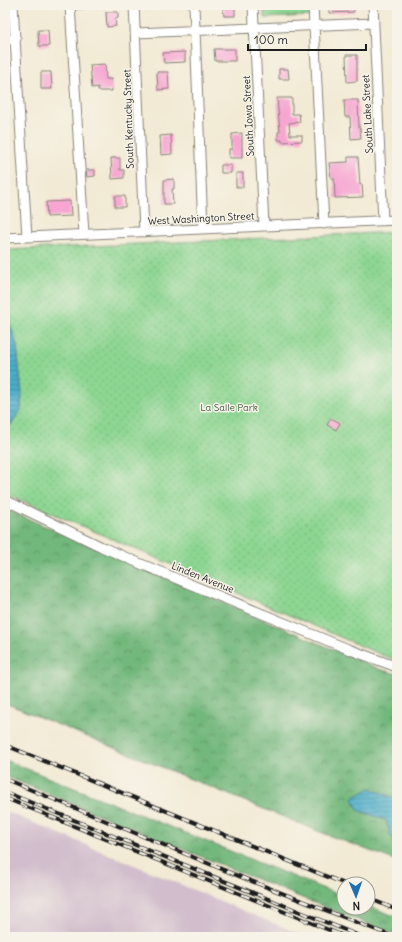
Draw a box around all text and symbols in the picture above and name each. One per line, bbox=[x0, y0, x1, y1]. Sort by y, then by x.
scale bar bbox=[248, 26, 366, 52]
text: 100 m bbox=[254, 32, 288, 47]
street label: South Kentucky Street bbox=[120, 68, 137, 169]
street label: South Lake Street bbox=[359, 74, 376, 154]
street label: South Iowa Street bbox=[240, 75, 257, 157]
street label: West Washington Street bbox=[147, 209, 255, 228]
park label: La Salle Park bbox=[200, 401, 258, 414]
street label: Linden Avenue bbox=[170, 559, 236, 596]
north arrow bbox=[336, 876, 376, 916]
text: N bbox=[352, 899, 360, 913]

